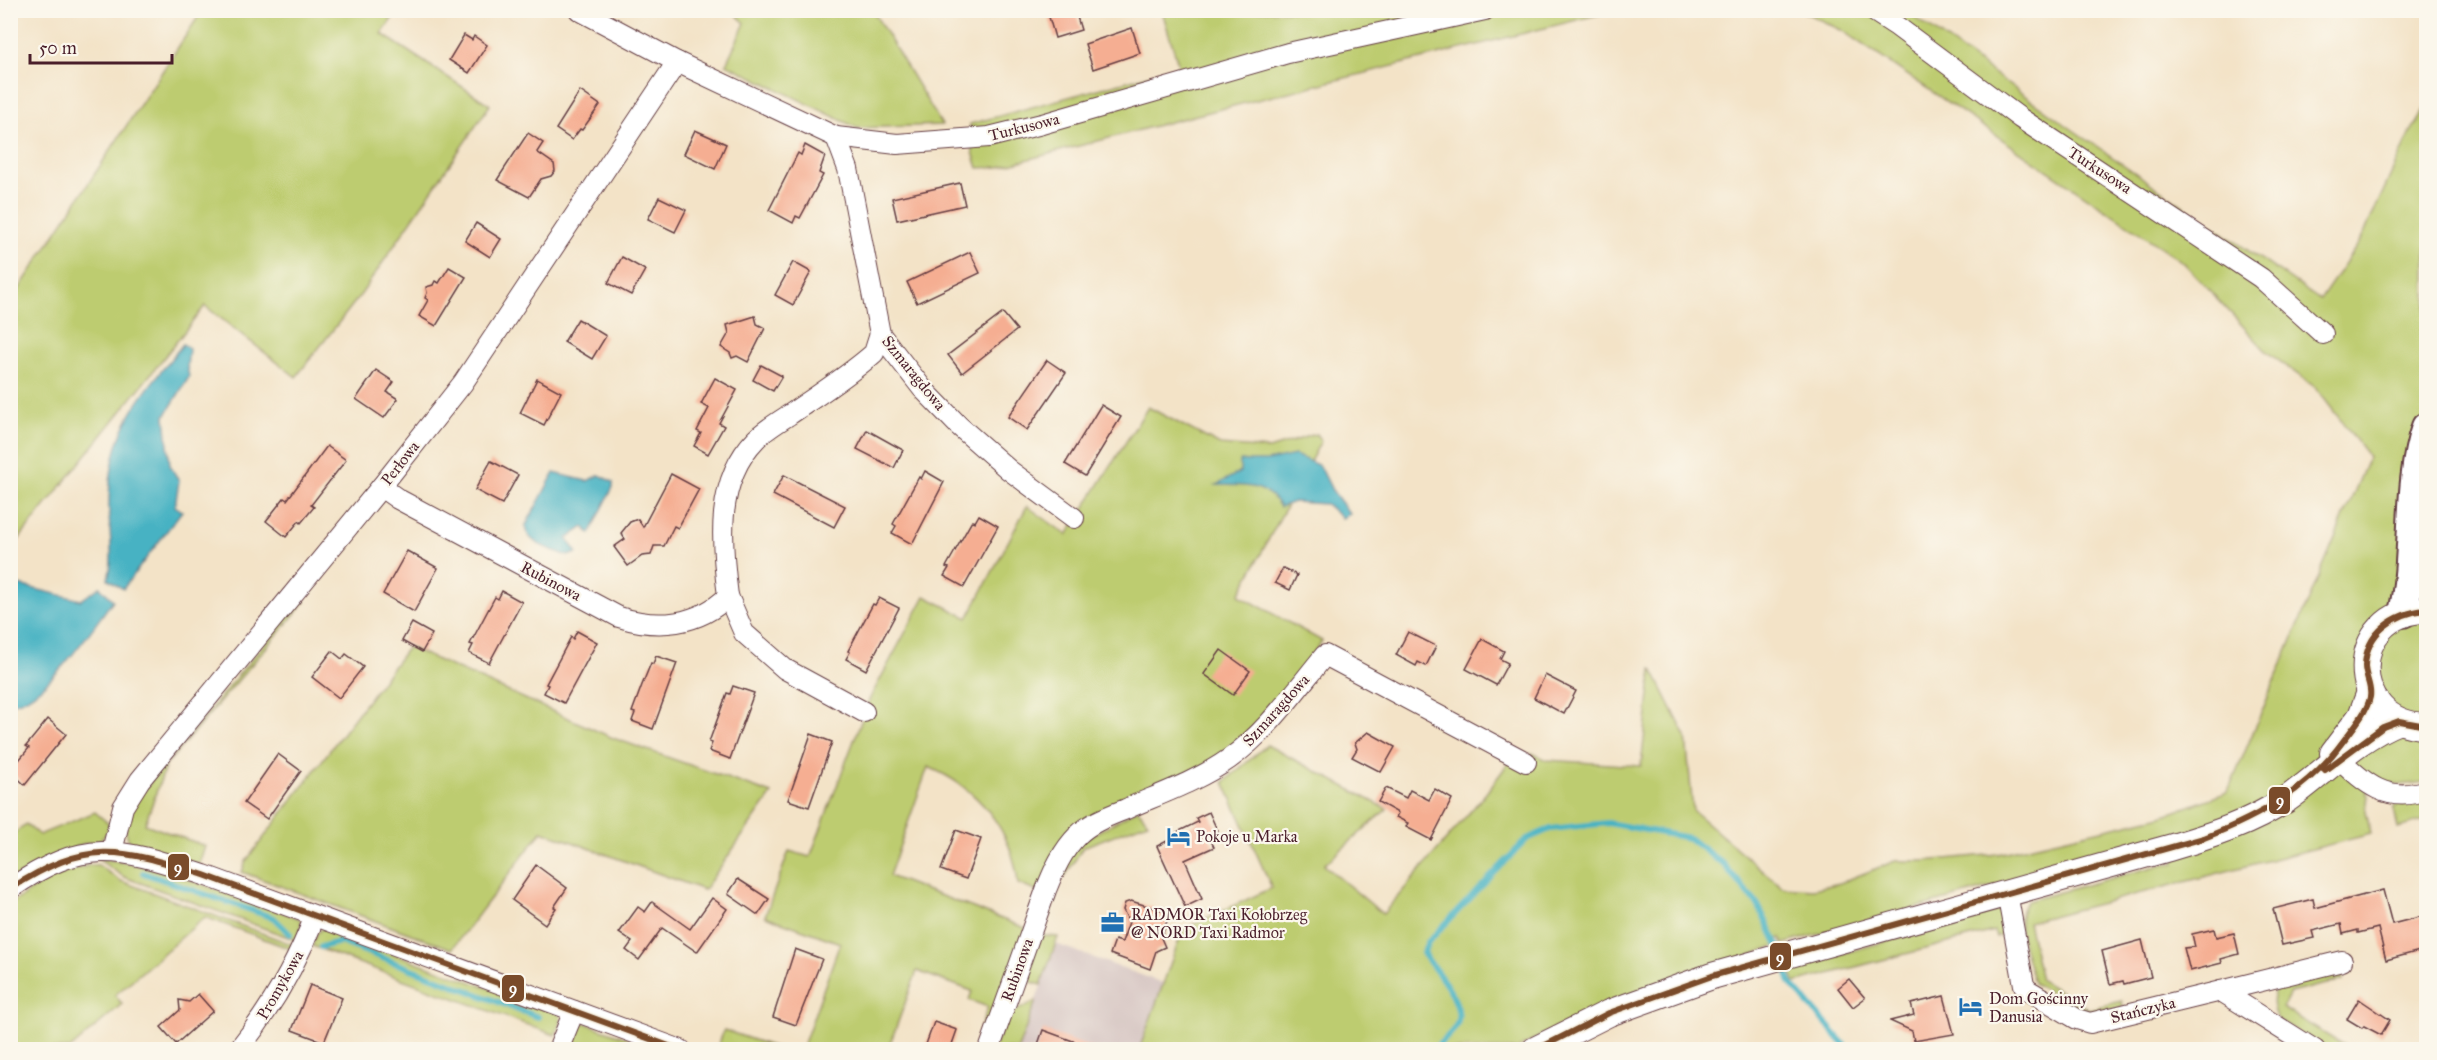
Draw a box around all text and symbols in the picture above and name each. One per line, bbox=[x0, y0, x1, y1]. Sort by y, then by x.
scale bar bbox=[30, 27, 172, 65]
text: 50 m bbox=[39, 37, 77, 59]
street label: Turkusowa bbox=[987, 109, 1062, 145]
street label: Turkusowa bbox=[2065, 142, 2136, 198]
street label: Szmaragdowa bbox=[877, 332, 950, 415]
street label: Perłowa bbox=[377, 437, 423, 489]
street label: Rubinowa bbox=[518, 557, 585, 605]
street label: Szmaragdowa bbox=[1239, 670, 1314, 751]
line badge: 9 bbox=[2268, 786, 2291, 815]
text: 9 bbox=[2276, 791, 2284, 811]
hotel icon: Pokoje u Marka bbox=[1165, 823, 1191, 849]
place label: Pokoje u Marka bbox=[1196, 827, 1298, 846]
line badge: 9 bbox=[167, 853, 190, 881]
text: 9 bbox=[174, 858, 182, 878]
place label: RADMOR Taxi Kołobrzeg @ NORD Taxi Radmor bbox=[1131, 905, 1308, 942]
office icon: RADMOR Taxi Kołobrzeg @ NORD Taxi Radmor bbox=[1100, 910, 1126, 936]
street label: Rubinowa bbox=[997, 936, 1037, 1004]
line badge: 9 bbox=[1769, 942, 1792, 971]
street label: Promykowa bbox=[253, 947, 307, 1023]
text: 9 bbox=[1776, 948, 1784, 968]
line badge: 9 bbox=[501, 974, 525, 1003]
text: 9 bbox=[509, 979, 517, 999]
place label: Dom Gościnny Danusia bbox=[1989, 989, 2089, 1026]
street label: Stańczyka bbox=[2109, 993, 2178, 1027]
hotel icon: Dom Gościnny Danusia bbox=[1958, 994, 1984, 1020]

